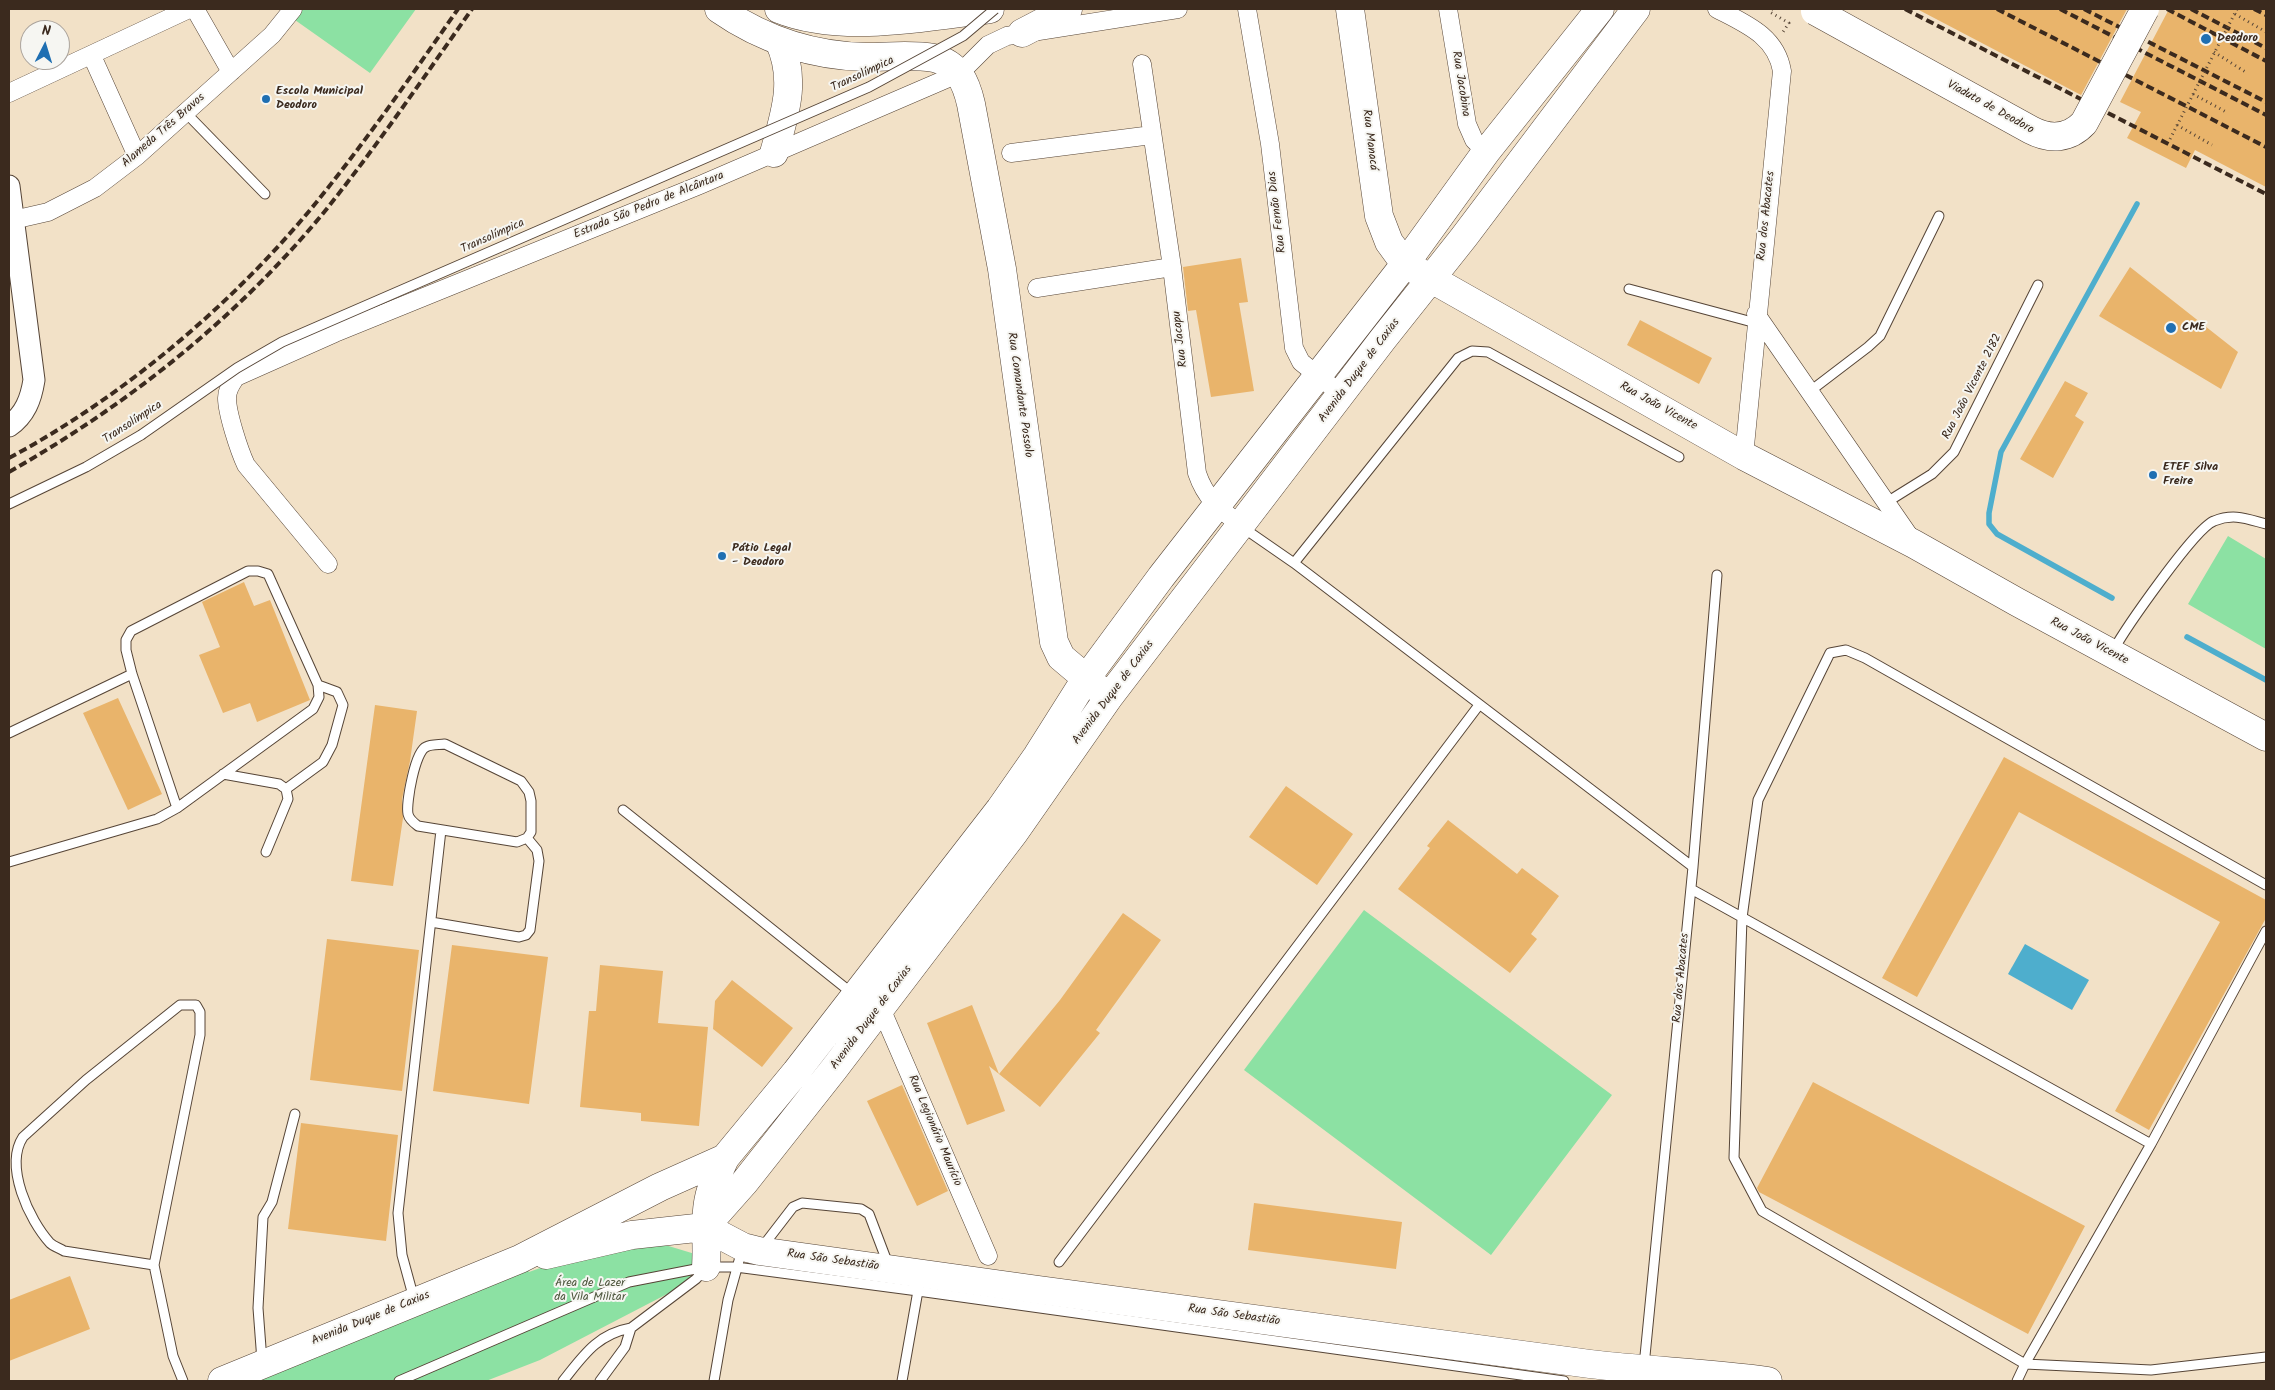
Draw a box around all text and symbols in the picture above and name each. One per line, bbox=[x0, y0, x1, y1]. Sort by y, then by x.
north arrow bbox=[20, 20, 70, 70]
text: N bbox=[41, 20, 52, 42]
marker: Deodoro bbox=[2199, 32, 2213, 46]
place label: Deodoro bbox=[2217, 32, 2258, 46]
street label: Rua Jacobina bbox=[1448, 50, 1472, 118]
street label: Transolímpica bbox=[829, 54, 897, 96]
street label: Viaduto de Deodoro bbox=[1944, 78, 2036, 138]
place label: Escola Municipal Deodoro bbox=[276, 85, 363, 113]
street label: Alameda Três Bravos bbox=[119, 91, 209, 171]
marker: Escola Municipal Deodoro bbox=[260, 93, 272, 105]
street label: Rua Manacá bbox=[1358, 109, 1380, 171]
street label: Estrada São Pedro de Alcântara bbox=[572, 169, 726, 243]
street label: Rua Fernão Dias bbox=[1266, 170, 1290, 254]
street label: Rua dos Abacates bbox=[1755, 171, 1779, 261]
street label: Transolímpica bbox=[459, 217, 527, 257]
street label: Rua Jacapu bbox=[1170, 310, 1192, 368]
street label: Avenida Duque de Caxias bbox=[1316, 316, 1404, 426]
marker: CME bbox=[2164, 321, 2178, 335]
place label: CME bbox=[2182, 321, 2205, 335]
street label: Rua Comandante Possolo bbox=[1003, 331, 1035, 459]
street label: Rua João Vicente 2182 bbox=[1940, 332, 2006, 442]
street label: Rua João Vicente bbox=[1617, 380, 1699, 434]
street label: Transolímpica bbox=[101, 398, 165, 448]
place label: ETEF Silva Freire bbox=[2163, 461, 2218, 489]
marker: ETEF Silva Freire bbox=[2147, 469, 2159, 481]
place label: Pátio Legal - Deodoro bbox=[732, 542, 791, 570]
marker: Pátio Legal - Deodoro bbox=[716, 550, 728, 562]
street label: Rua João Vicente bbox=[2047, 615, 2131, 669]
street label: Avenida Duque de Caxias bbox=[1070, 638, 1158, 748]
street label: Rua dos Abacates bbox=[1671, 933, 1693, 1023]
street label: Avenida Duque de Caxias bbox=[828, 963, 916, 1073]
street label: Rua Legionário Maurício bbox=[904, 1073, 964, 1189]
street label: Rua São Sebastião bbox=[786, 1247, 880, 1275]
park label: Área de Lazer da Vila Militar bbox=[554, 1277, 626, 1305]
street label: Avenida Duque de Caxias bbox=[310, 1289, 432, 1349]
street label: Rua São Sebastião bbox=[1187, 1302, 1281, 1330]

